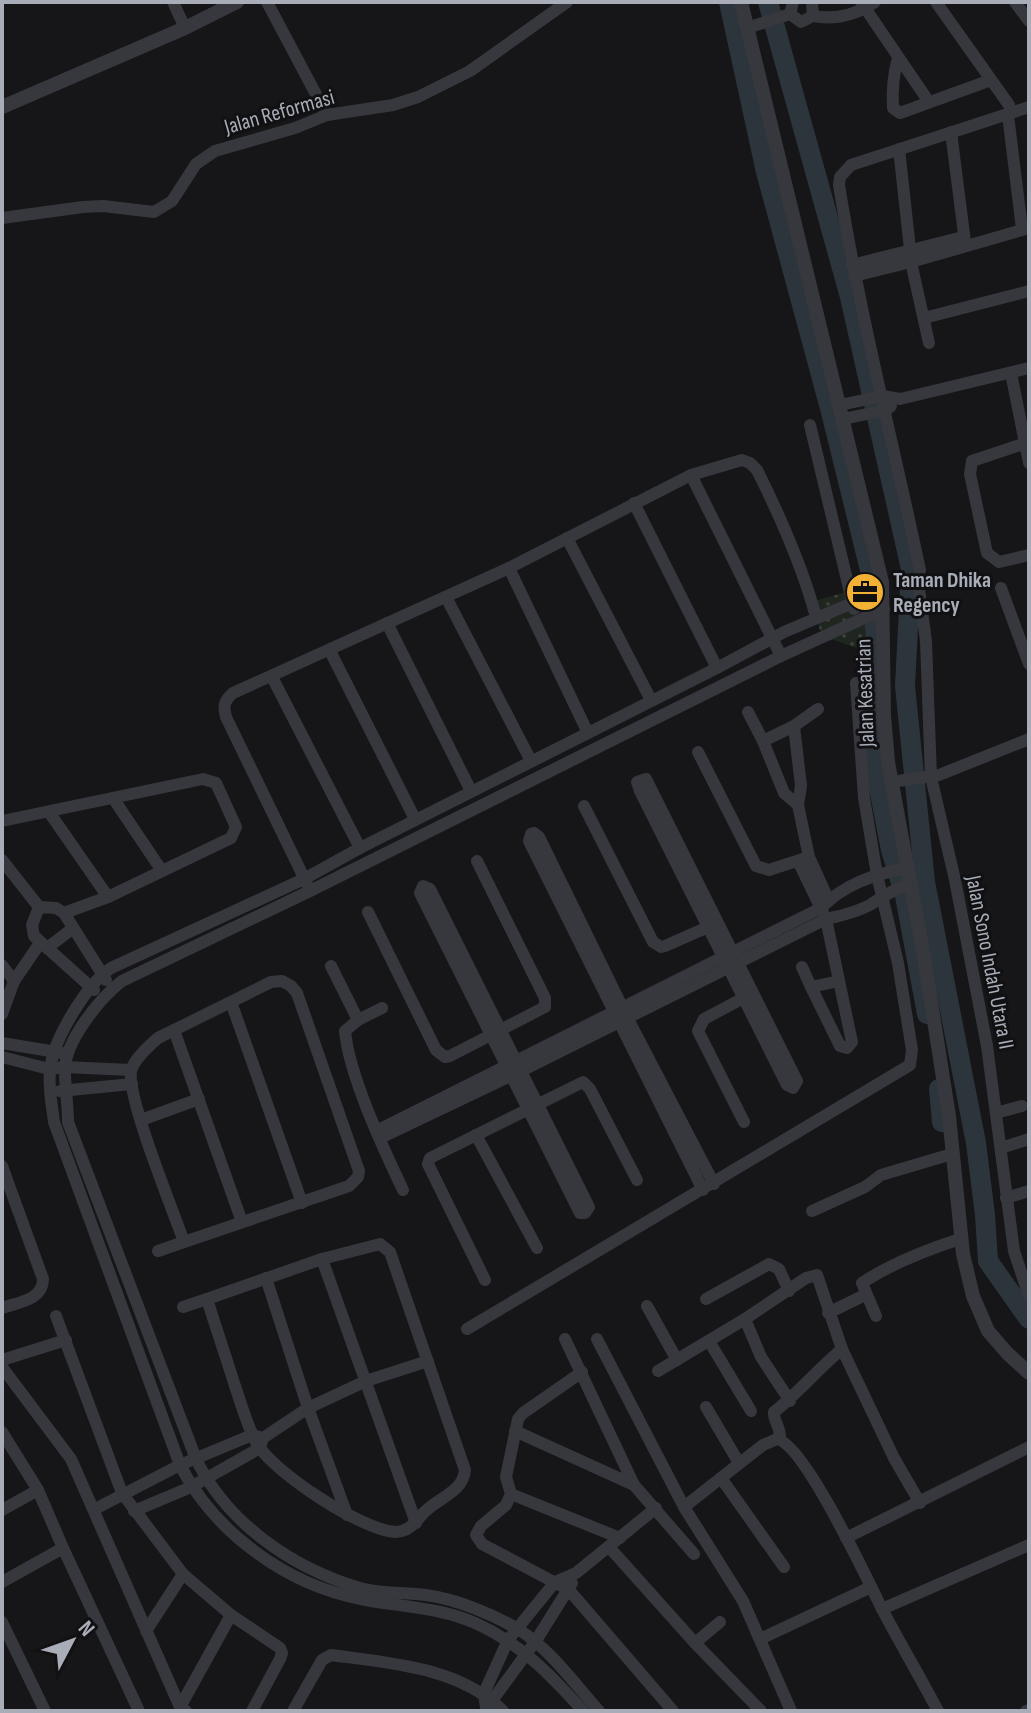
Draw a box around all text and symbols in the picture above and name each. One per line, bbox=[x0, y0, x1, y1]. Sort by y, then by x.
street label: Jalan Reformasi bbox=[220, 84, 337, 141]
place label: Taman Dhika Regency bbox=[893, 567, 991, 619]
office icon: Taman Dhika Regency bbox=[844, 571, 886, 613]
street label: Jalan Kesatrian bbox=[850, 638, 881, 748]
street label: Jalan Sono Indah Utara II bbox=[959, 872, 1020, 1051]
north arrow bbox=[32, 1601, 112, 1681]
text: N bbox=[72, 1616, 100, 1642]

